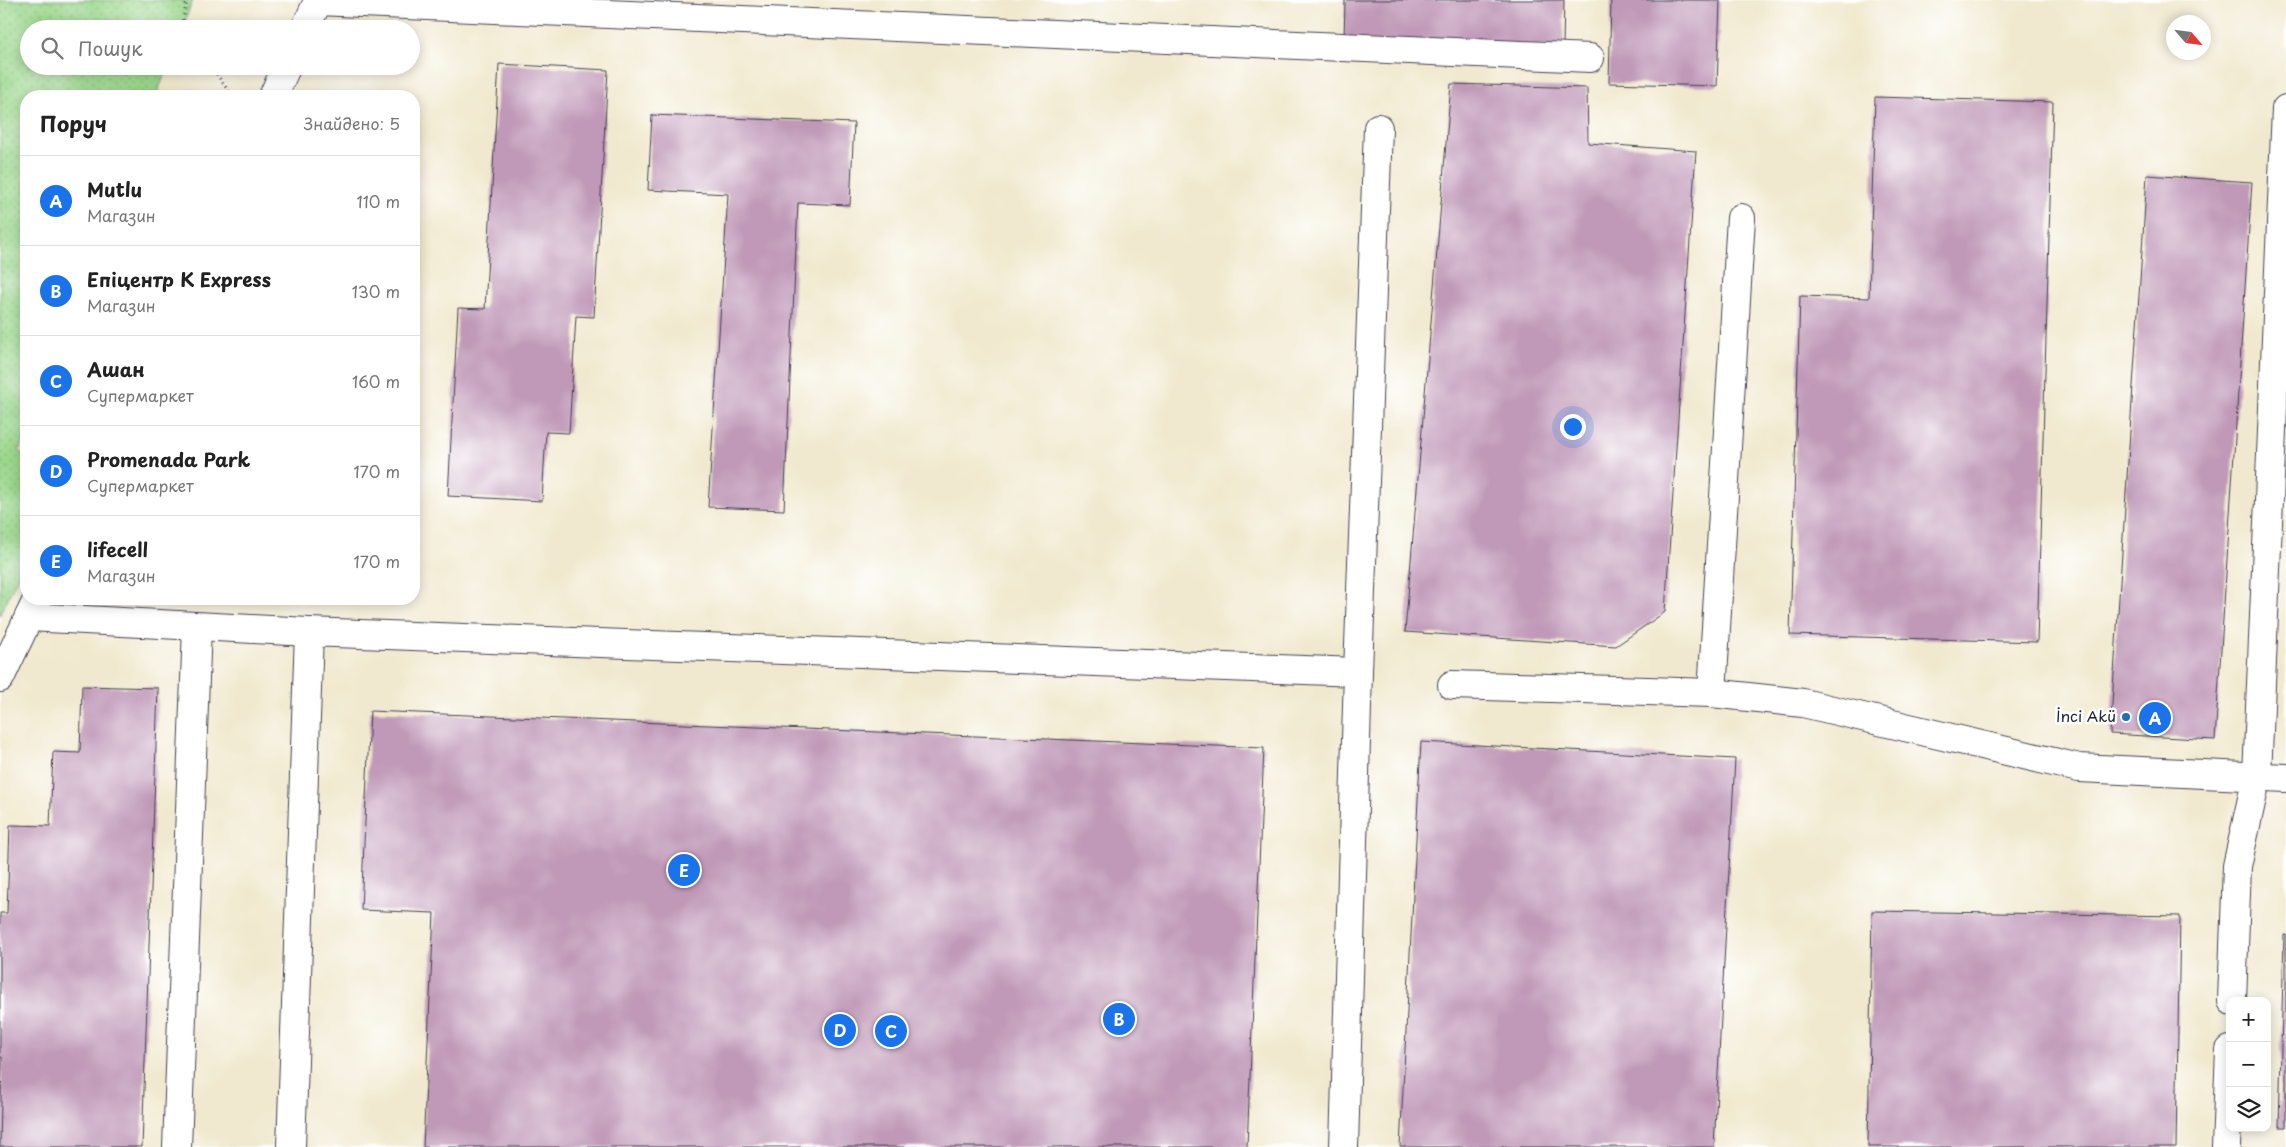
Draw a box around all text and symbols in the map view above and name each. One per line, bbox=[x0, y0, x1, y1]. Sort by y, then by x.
north arrow bbox=[2166, 15, 2211, 60]
search box bbox=[20, 20, 420, 75]
icon: search bbox=[38, 34, 66, 62]
text: Пошук bbox=[78, 34, 143, 62]
text: Поруч bbox=[40, 107, 107, 139]
text: Знайдено: 5 bbox=[304, 111, 400, 135]
text: Mutlu bbox=[87, 175, 142, 203]
text: A bbox=[50, 189, 62, 213]
text: 110 m bbox=[357, 189, 400, 213]
text: Магазин bbox=[87, 203, 156, 227]
text: Епіцентр К Express bbox=[87, 265, 271, 293]
text: B bbox=[51, 279, 61, 303]
text: 130 m bbox=[352, 279, 400, 303]
text: Магазин bbox=[87, 293, 156, 317]
text: Ашан bbox=[87, 355, 145, 383]
text: C bbox=[50, 369, 62, 393]
text: 160 m bbox=[352, 369, 400, 393]
text: Супермаркет bbox=[87, 383, 194, 407]
your location bbox=[1560, 414, 1586, 440]
text: Promenada Park bbox=[87, 445, 250, 473]
text: D bbox=[50, 459, 62, 483]
text: 170 m bbox=[354, 459, 400, 483]
text: Супермаркет bbox=[87, 473, 194, 497]
text: lifecell bbox=[87, 535, 148, 563]
text: E bbox=[51, 549, 61, 573]
text: 170 m bbox=[354, 549, 400, 573]
text: Магазин bbox=[87, 563, 156, 587]
pin: A bbox=[2139, 699, 2171, 737]
place label: İnci Akü bbox=[2056, 704, 2116, 727]
marker: İnci Akü bbox=[2120, 711, 2132, 723]
pin: E bbox=[668, 851, 700, 889]
map controls bbox=[2226, 997, 2271, 1132]
button: + bbox=[2226, 997, 2271, 1042]
pin: B bbox=[1103, 1000, 1135, 1038]
pin: D bbox=[824, 1011, 856, 1049]
pin: C bbox=[875, 1012, 907, 1050]
button: − bbox=[2226, 1042, 2271, 1087]
button: layers bbox=[2226, 1087, 2271, 1132]

